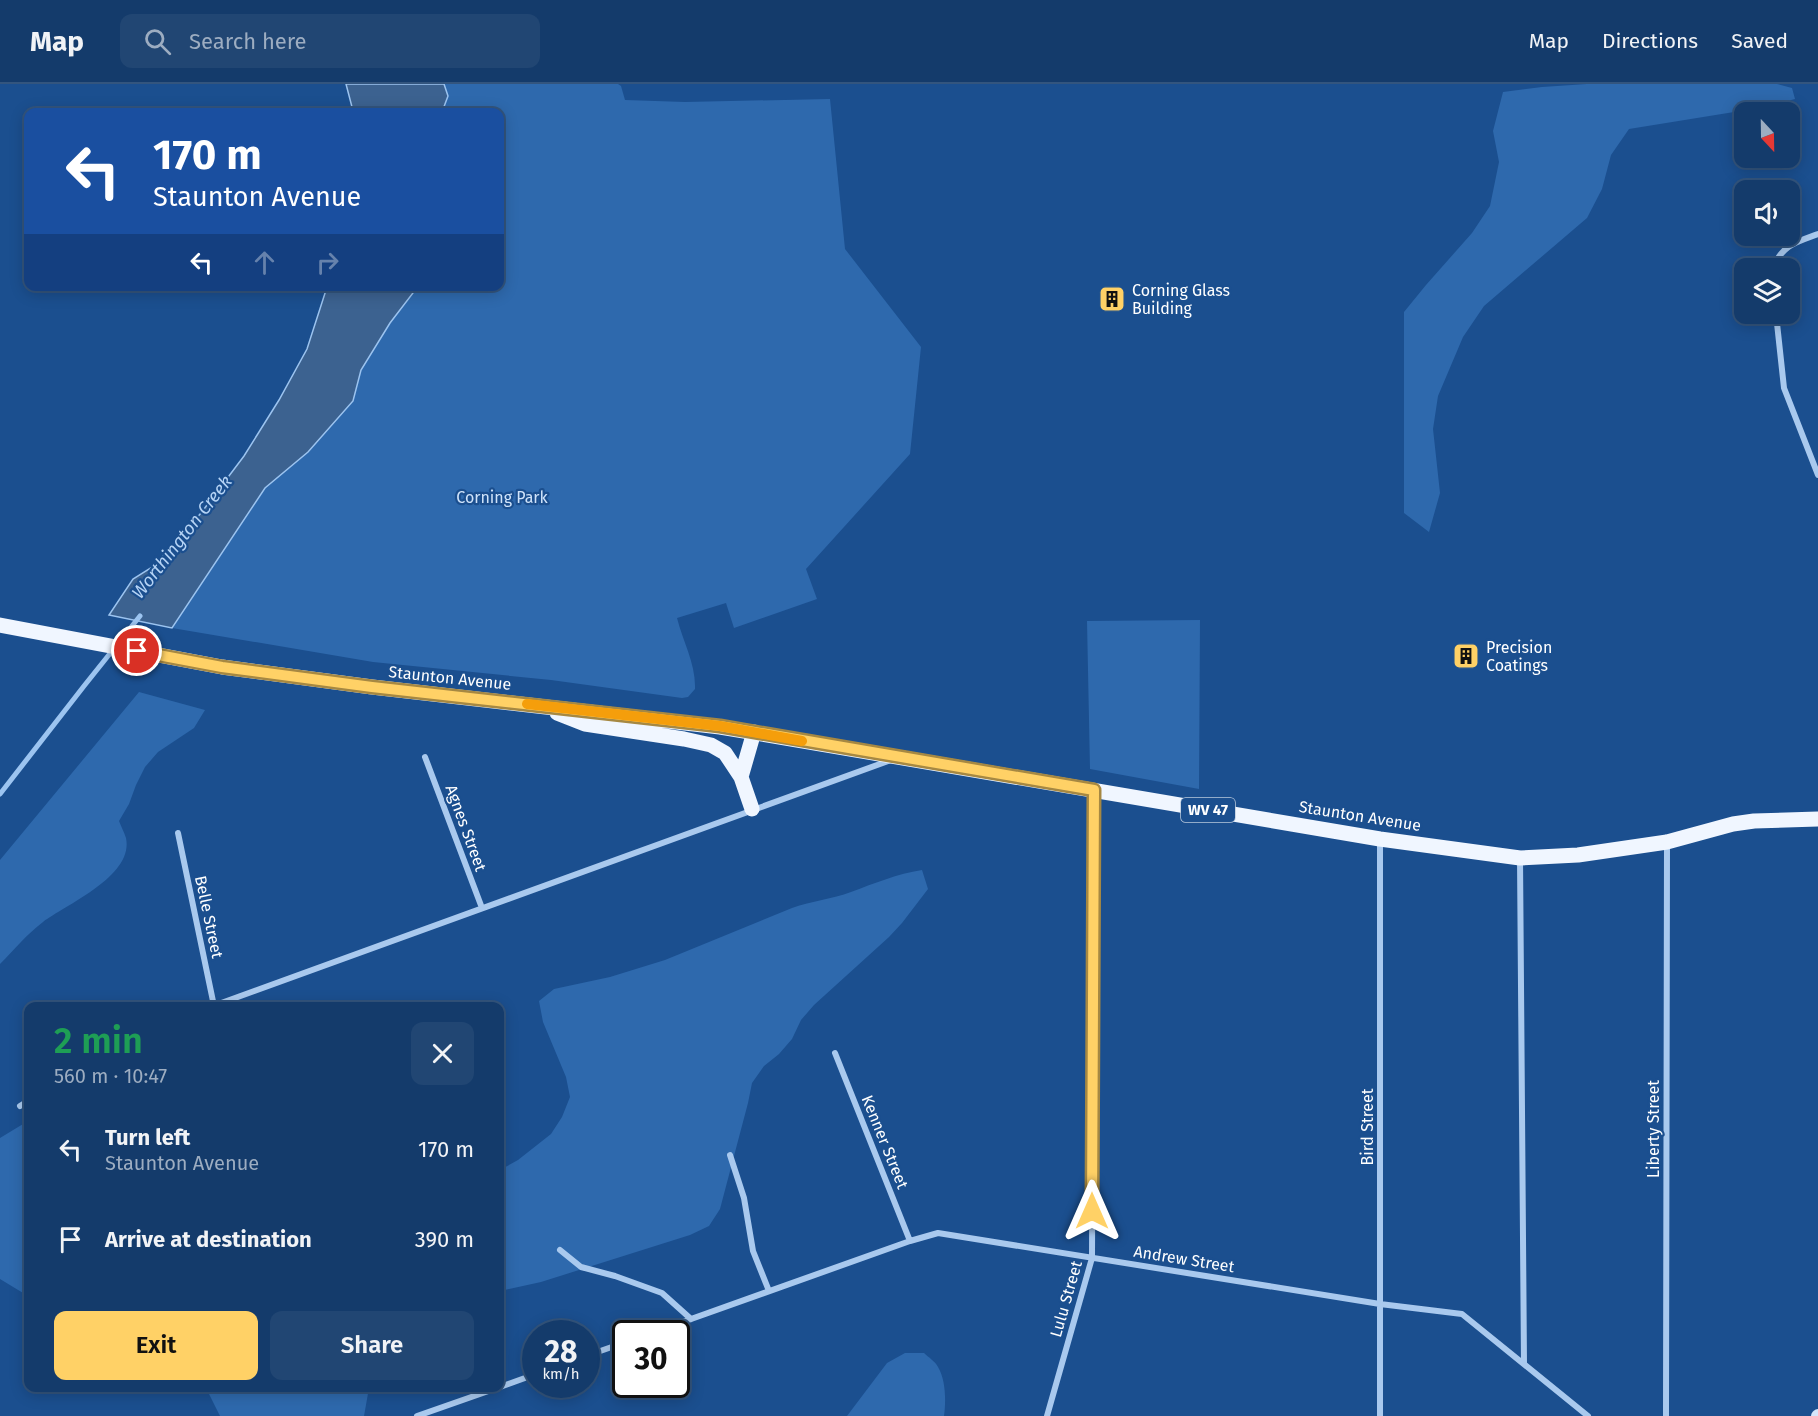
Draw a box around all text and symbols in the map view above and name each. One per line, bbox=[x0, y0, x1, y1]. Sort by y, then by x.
search box bbox=[120, 14, 540, 68]
text: Map bbox=[30, 25, 84, 58]
icon: search bbox=[141, 25, 174, 58]
text: Search here bbox=[189, 28, 307, 55]
text: Map bbox=[1529, 28, 1569, 54]
text: Directions bbox=[1602, 28, 1698, 54]
text: Saved bbox=[1731, 28, 1788, 54]
north arrow bbox=[1734, 102, 1800, 168]
map controls bbox=[1734, 102, 1800, 324]
text: 170 m bbox=[153, 130, 262, 180]
icon: left bbox=[54, 132, 132, 210]
button: sound bbox=[1734, 180, 1800, 246]
text: Staunton Avenue bbox=[153, 181, 361, 213]
icon: left bbox=[185, 246, 218, 279]
icon: ahead bbox=[248, 246, 281, 279]
icon: right bbox=[311, 246, 344, 279]
button: layers bbox=[1734, 258, 1800, 324]
place label: Corning Glass Building bbox=[1132, 281, 1230, 318]
building icon: Corning Glass Building bbox=[1097, 284, 1127, 314]
water label: Worthington Creek bbox=[127, 471, 237, 603]
park label: Corning Park bbox=[456, 488, 549, 507]
pin bbox=[111, 625, 162, 676]
icon: arrive bbox=[120, 634, 153, 667]
place label: Precision Coatings bbox=[1486, 638, 1552, 675]
building icon: Precision Coatings bbox=[1451, 641, 1481, 671]
street label: Staunton Avenue bbox=[388, 662, 512, 694]
street label: Agnes Street bbox=[442, 782, 491, 874]
street label: Staunton Avenue bbox=[1298, 797, 1422, 835]
road number: WV 47 bbox=[1181, 798, 1235, 822]
street label: Belle Street bbox=[191, 874, 227, 960]
text: 2 min bbox=[54, 1019, 143, 1063]
button: close bbox=[411, 1022, 474, 1085]
text: 560 m · 10:47 bbox=[54, 1064, 167, 1088]
street label: Liberty Street bbox=[1644, 1080, 1663, 1178]
street label: Bird Street bbox=[1358, 1088, 1377, 1166]
street label: Kenner Street bbox=[858, 1092, 912, 1192]
text: Turn left bbox=[105, 1124, 190, 1151]
icon: left bbox=[54, 1133, 87, 1166]
text: 170 m bbox=[418, 1136, 474, 1163]
text: Staunton Avenue bbox=[105, 1151, 259, 1175]
position arrow bbox=[1060, 1179, 1124, 1243]
icon: arrive bbox=[54, 1223, 87, 1256]
text: Arrive at destination bbox=[105, 1226, 312, 1253]
text: 390 m bbox=[415, 1226, 474, 1253]
street label: Andrew Street bbox=[1132, 1242, 1236, 1276]
street label: Lulu Street bbox=[1046, 1258, 1086, 1339]
button: Exit bbox=[54, 1311, 258, 1380]
button: Share bbox=[270, 1311, 474, 1380]
speed limit sign: 30 bbox=[612, 1320, 690, 1398]
text: 28 bbox=[545, 1334, 577, 1370]
text: km/h bbox=[542, 1365, 580, 1383]

